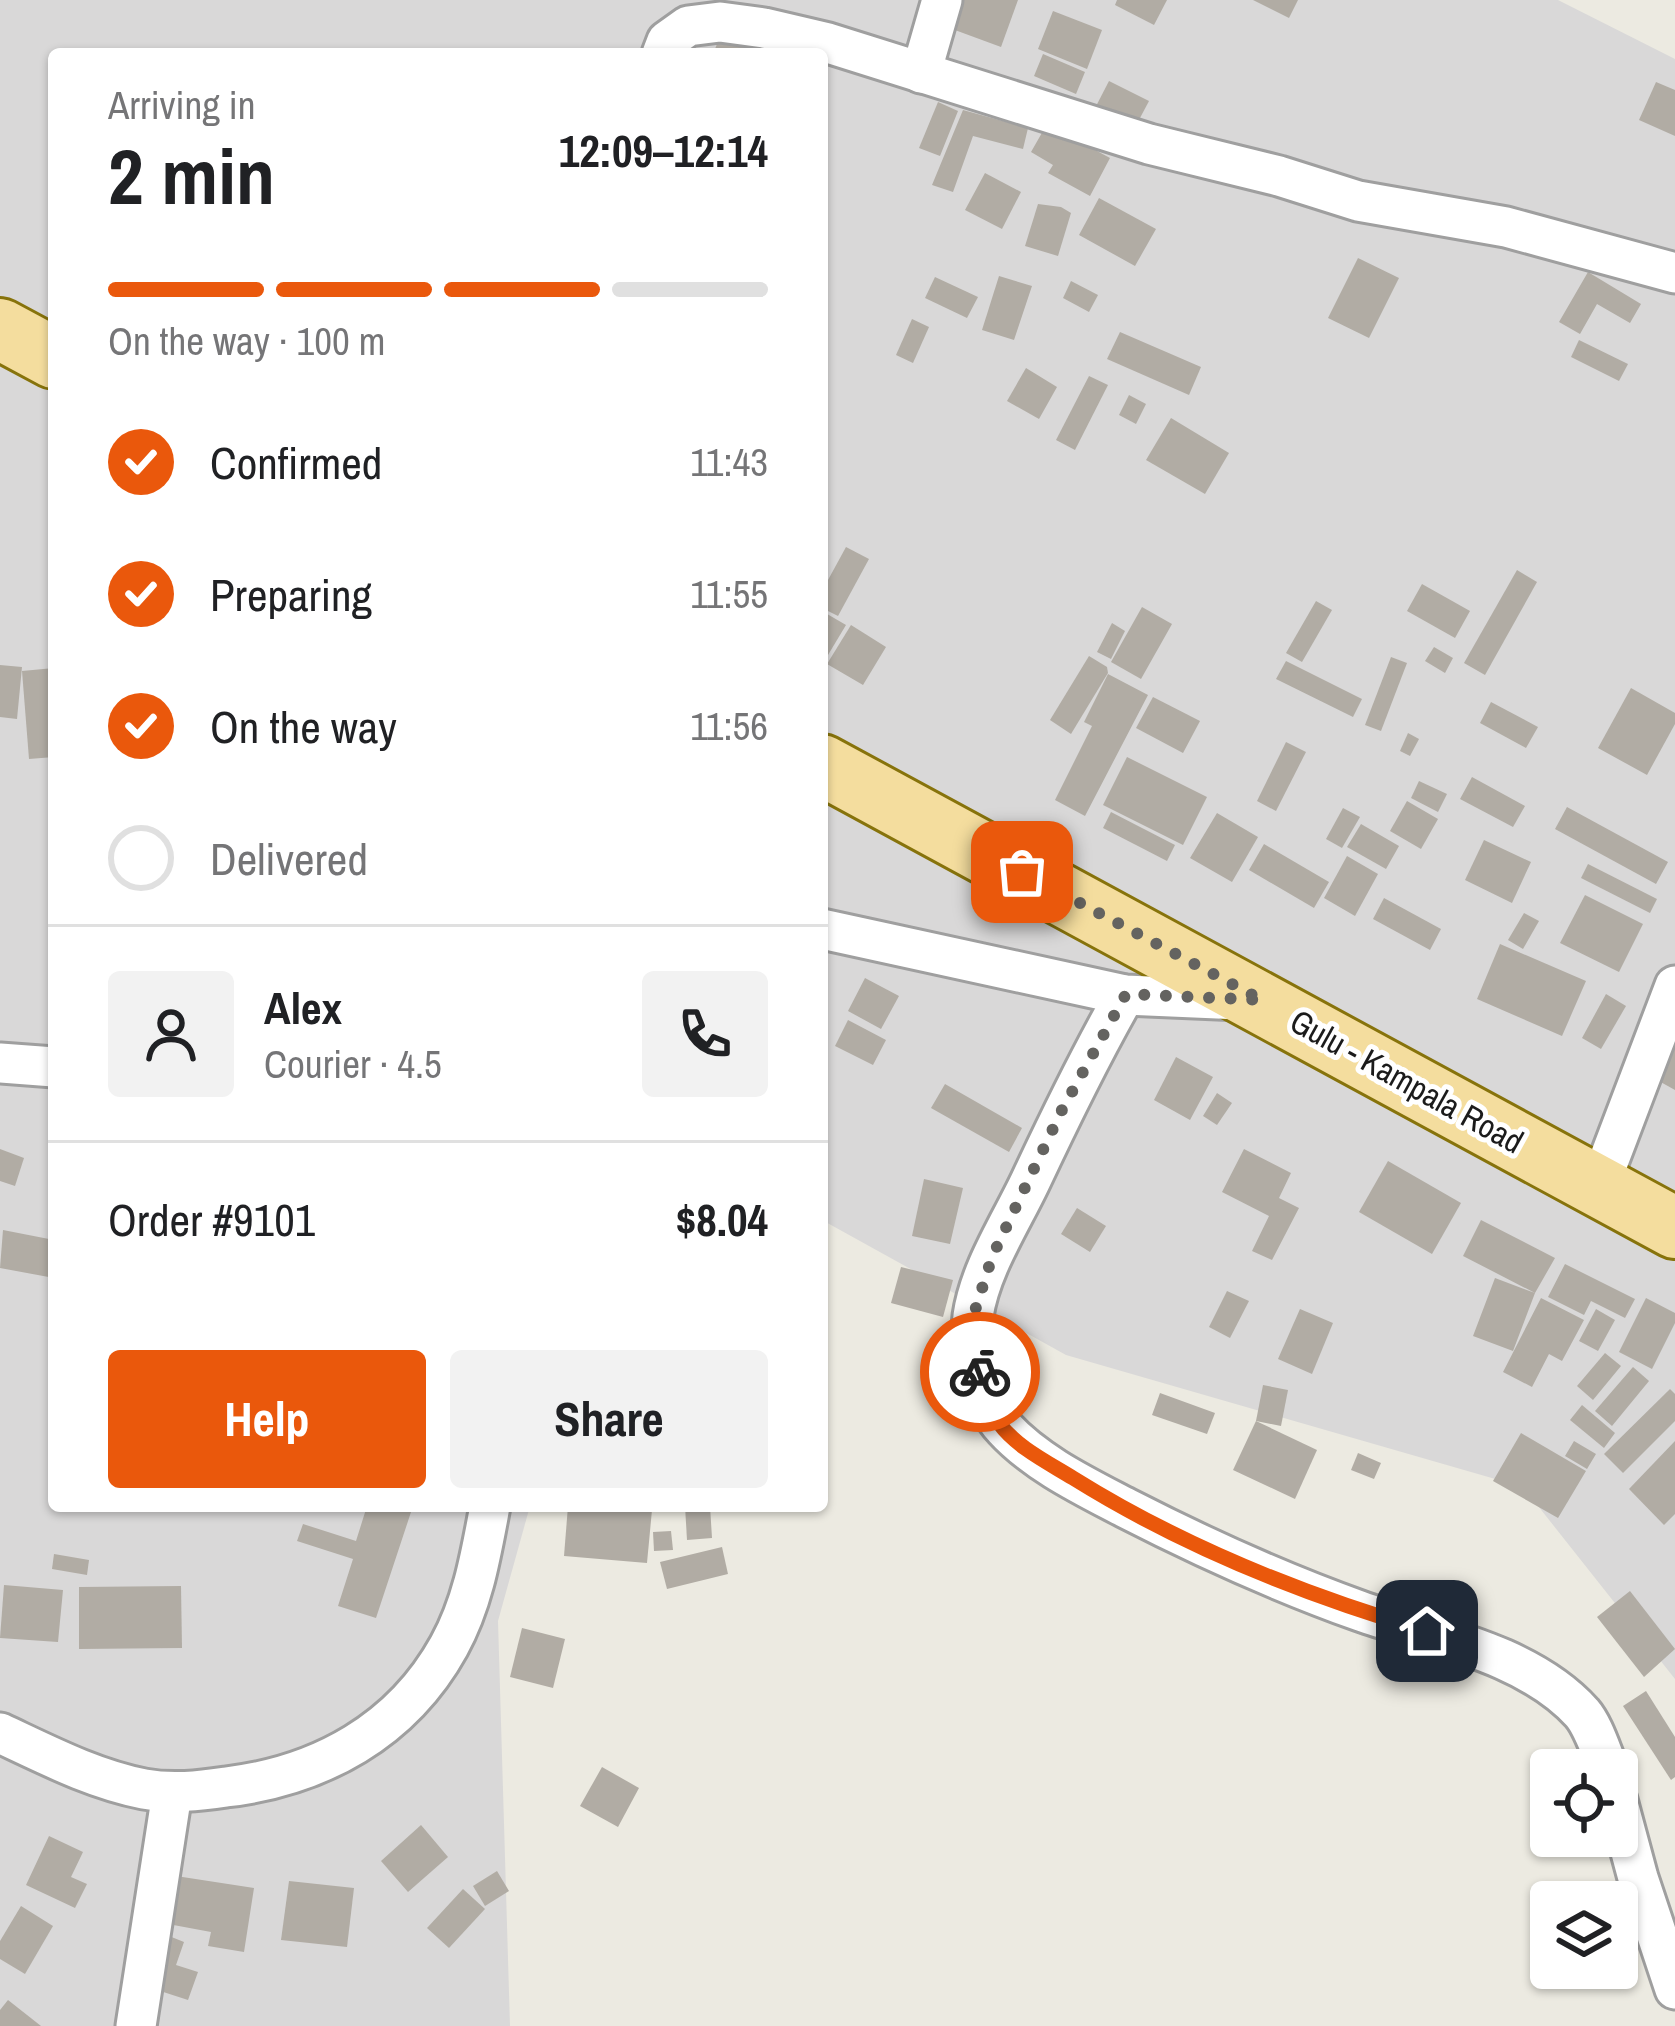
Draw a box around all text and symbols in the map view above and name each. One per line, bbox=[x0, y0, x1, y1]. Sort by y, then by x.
text: Arriving in bbox=[108, 79, 256, 131]
text: 12:09–12:14 bbox=[559, 120, 768, 181]
text: 2 min bbox=[108, 123, 275, 228]
text: On the way · 100 m bbox=[108, 315, 385, 367]
icon: check bbox=[108, 429, 174, 495]
text: Confirmed bbox=[210, 432, 382, 493]
text: 11:43 bbox=[690, 436, 768, 488]
icon: check bbox=[108, 561, 174, 627]
text: Preparing bbox=[210, 564, 372, 625]
text: 11:55 bbox=[690, 568, 768, 620]
icon: check bbox=[108, 693, 174, 759]
text: On the way bbox=[210, 696, 397, 757]
text: 11:56 bbox=[690, 700, 768, 752]
pin bbox=[971, 821, 1073, 923]
text: Delivered bbox=[210, 828, 368, 889]
icon: bag bbox=[989, 839, 1055, 905]
button: person bbox=[108, 971, 234, 1097]
button: phone bbox=[642, 971, 768, 1097]
text: Alex bbox=[264, 977, 342, 1038]
street label: Gulu - Kampala Road bbox=[1283, 999, 1531, 1163]
text: Courier · 4.5 bbox=[264, 1038, 442, 1090]
text: Order #9101 bbox=[108, 1189, 315, 1250]
text: $8.04 bbox=[676, 1189, 768, 1250]
courier bbox=[920, 1312, 1040, 1432]
icon: bike bbox=[947, 1339, 1013, 1405]
button: Help bbox=[108, 1350, 426, 1488]
button: Share bbox=[450, 1350, 768, 1488]
pin bbox=[1376, 1580, 1478, 1682]
icon: home bbox=[1394, 1598, 1460, 1664]
map controls bbox=[1530, 1749, 1638, 1989]
button: locate bbox=[1530, 1749, 1638, 1857]
button: layers bbox=[1530, 1881, 1638, 1989]

